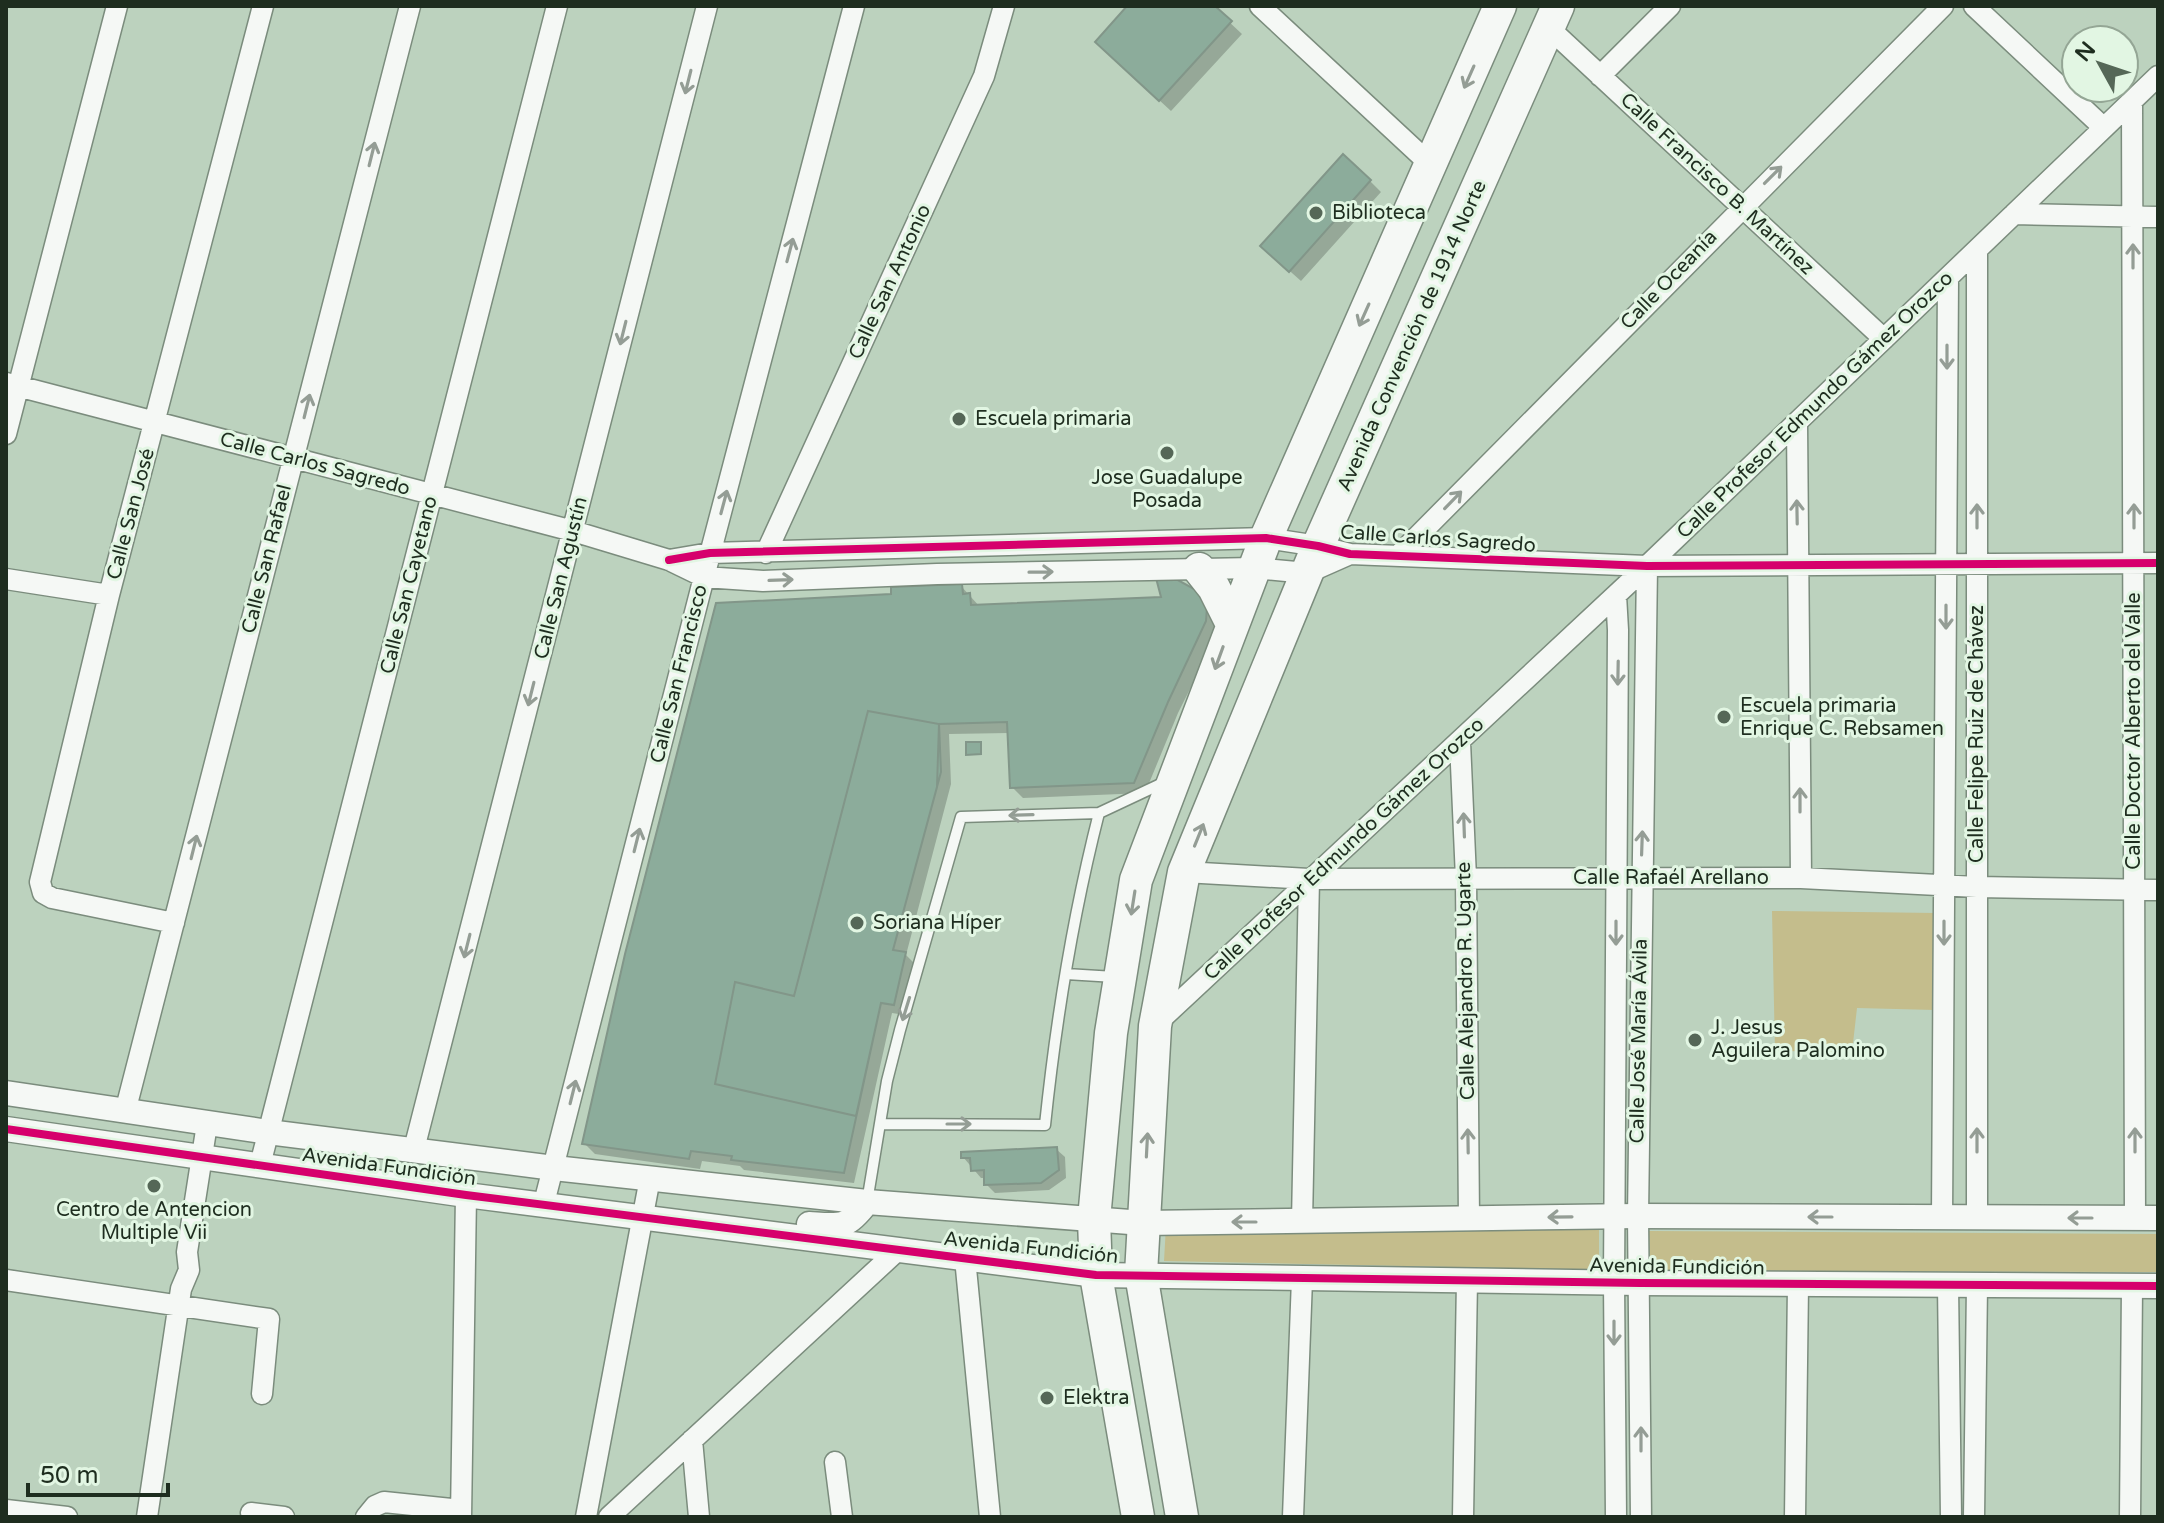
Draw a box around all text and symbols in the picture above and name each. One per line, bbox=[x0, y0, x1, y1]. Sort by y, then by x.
north arrow bbox=[2060, 24, 2140, 104]
text: N bbox=[2070, 37, 2101, 67]
one-way arrow bbox=[1460, 64, 1475, 89]
one-way arrow bbox=[679, 68, 694, 94]
street label: Calle Francisco B. Martínez bbox=[1615, 88, 1819, 280]
one-way arrow bbox=[365, 141, 380, 167]
one-way arrow bbox=[1763, 166, 1782, 185]
street label: Avenida Convención de 1914 Norte bbox=[1332, 177, 1492, 495]
street label: Calle San Antonio bbox=[844, 201, 936, 363]
place label: Biblioteca bbox=[1332, 201, 1426, 225]
marker: Biblioteca bbox=[1307, 204, 1325, 222]
street label: Calle Oceanía bbox=[1616, 225, 1722, 335]
one-way arrow bbox=[783, 238, 798, 264]
one-way arrow bbox=[2125, 243, 2141, 270]
street label: Calle Profesor Edmundo Gámez Orozco bbox=[1672, 266, 1958, 544]
one-way arrow bbox=[1356, 303, 1371, 327]
one-way arrow bbox=[615, 320, 630, 346]
one-way arrow bbox=[1939, 343, 1955, 370]
one-way arrow bbox=[300, 393, 315, 419]
place label: Escuela primaria bbox=[975, 407, 1132, 431]
marker: Escuela primaria bbox=[950, 410, 968, 428]
street label: Calle Carlos Sagredo bbox=[217, 427, 413, 501]
marker: Jose Guadalupe Posada bbox=[1158, 444, 1176, 462]
street label: Calle San José bbox=[102, 446, 160, 582]
place label: Jose Guadalupe Posada bbox=[1091, 466, 1243, 513]
street label: Calle San Rafael bbox=[237, 482, 297, 636]
one-way arrow bbox=[717, 489, 732, 515]
one-way arrow bbox=[1443, 491, 1462, 510]
street label: Calle San Cayetano bbox=[375, 493, 443, 677]
street label: Calle San Agustín bbox=[529, 494, 593, 662]
one-way arrow bbox=[1790, 499, 1805, 526]
one-way arrow bbox=[1969, 503, 1985, 530]
one-way arrow bbox=[2126, 503, 2142, 530]
street label: Calle Carlos Sagredo bbox=[1339, 520, 1537, 558]
one-way arrow bbox=[1027, 564, 1054, 580]
one-way arrow bbox=[767, 573, 794, 588]
street label: Calle San Francisco bbox=[645, 582, 713, 766]
street label: Calle Doctor Alberto del Valle bbox=[2122, 592, 2146, 870]
one-way arrow bbox=[1938, 603, 1954, 630]
street label: Calle Felipe Ruiz de Chávez bbox=[1965, 605, 1989, 863]
one-way arrow bbox=[1211, 645, 1225, 670]
one-way arrow bbox=[1610, 659, 1626, 686]
one-way arrow bbox=[523, 680, 538, 706]
place label: Escuela primaria Enrique C. Rebsamen bbox=[1740, 694, 1944, 741]
marker: Escuela primaria Enrique C. Rebsamen bbox=[1715, 708, 1733, 726]
street label: Calle Profesor Edmundo Gámez Orozco bbox=[1199, 713, 1489, 985]
one-way arrow bbox=[1792, 787, 1808, 814]
one-way arrow bbox=[1008, 808, 1035, 823]
one-way arrow bbox=[1456, 812, 1471, 839]
one-way arrow bbox=[1193, 823, 1207, 848]
one-way arrow bbox=[630, 828, 645, 854]
one-way arrow bbox=[1634, 830, 1649, 857]
one-way arrow bbox=[187, 835, 202, 861]
street label: Calle Alejandro R. Ugarte bbox=[1452, 862, 1480, 1100]
street label: Calle Rafaél Arellano bbox=[1573, 866, 1769, 890]
one-way arrow bbox=[1124, 889, 1139, 915]
place label: Soriana Híper bbox=[873, 911, 1002, 935]
marker: Soriana Híper bbox=[848, 914, 866, 932]
one-way arrow bbox=[1608, 919, 1624, 946]
one-way arrow bbox=[1936, 919, 1952, 946]
one-way arrow bbox=[458, 932, 473, 958]
street label: Calle José María Ávila bbox=[1624, 938, 1653, 1144]
one-way arrow bbox=[898, 996, 913, 1022]
place label: J. Jesus Aguilera Palomino bbox=[1711, 1016, 1885, 1063]
marker: J. Jesus Aguilera Palomino bbox=[1686, 1031, 1704, 1049]
one-way arrow bbox=[566, 1080, 581, 1106]
one-way arrow bbox=[945, 1116, 972, 1132]
one-way arrow bbox=[1969, 1127, 1985, 1154]
one-way arrow bbox=[2127, 1127, 2143, 1154]
one-way arrow bbox=[1460, 1128, 1476, 1155]
one-way arrow bbox=[1140, 1132, 1155, 1159]
street label: Avenida Fundición bbox=[300, 1143, 478, 1191]
marker: Centro de Antencion Multiple Vii bbox=[145, 1177, 163, 1195]
place label: Centro de Antencion Multiple Vii bbox=[56, 1198, 252, 1245]
one-way arrow bbox=[1807, 1209, 1834, 1225]
one-way arrow bbox=[1547, 1210, 1574, 1225]
one-way arrow bbox=[2067, 1210, 2094, 1226]
one-way arrow bbox=[1231, 1214, 1258, 1230]
street label: Avenida Fundición bbox=[942, 1227, 1120, 1269]
street label: Avenida Fundición bbox=[1589, 1253, 1765, 1281]
one-way arrow bbox=[1606, 1319, 1622, 1346]
place label: Elektra bbox=[1063, 1386, 1130, 1410]
marker: Elektra bbox=[1038, 1389, 1056, 1407]
one-way arrow bbox=[1633, 1426, 1649, 1453]
scale bar bbox=[28, 1447, 168, 1497]
text: 50 m bbox=[40, 1461, 98, 1490]

